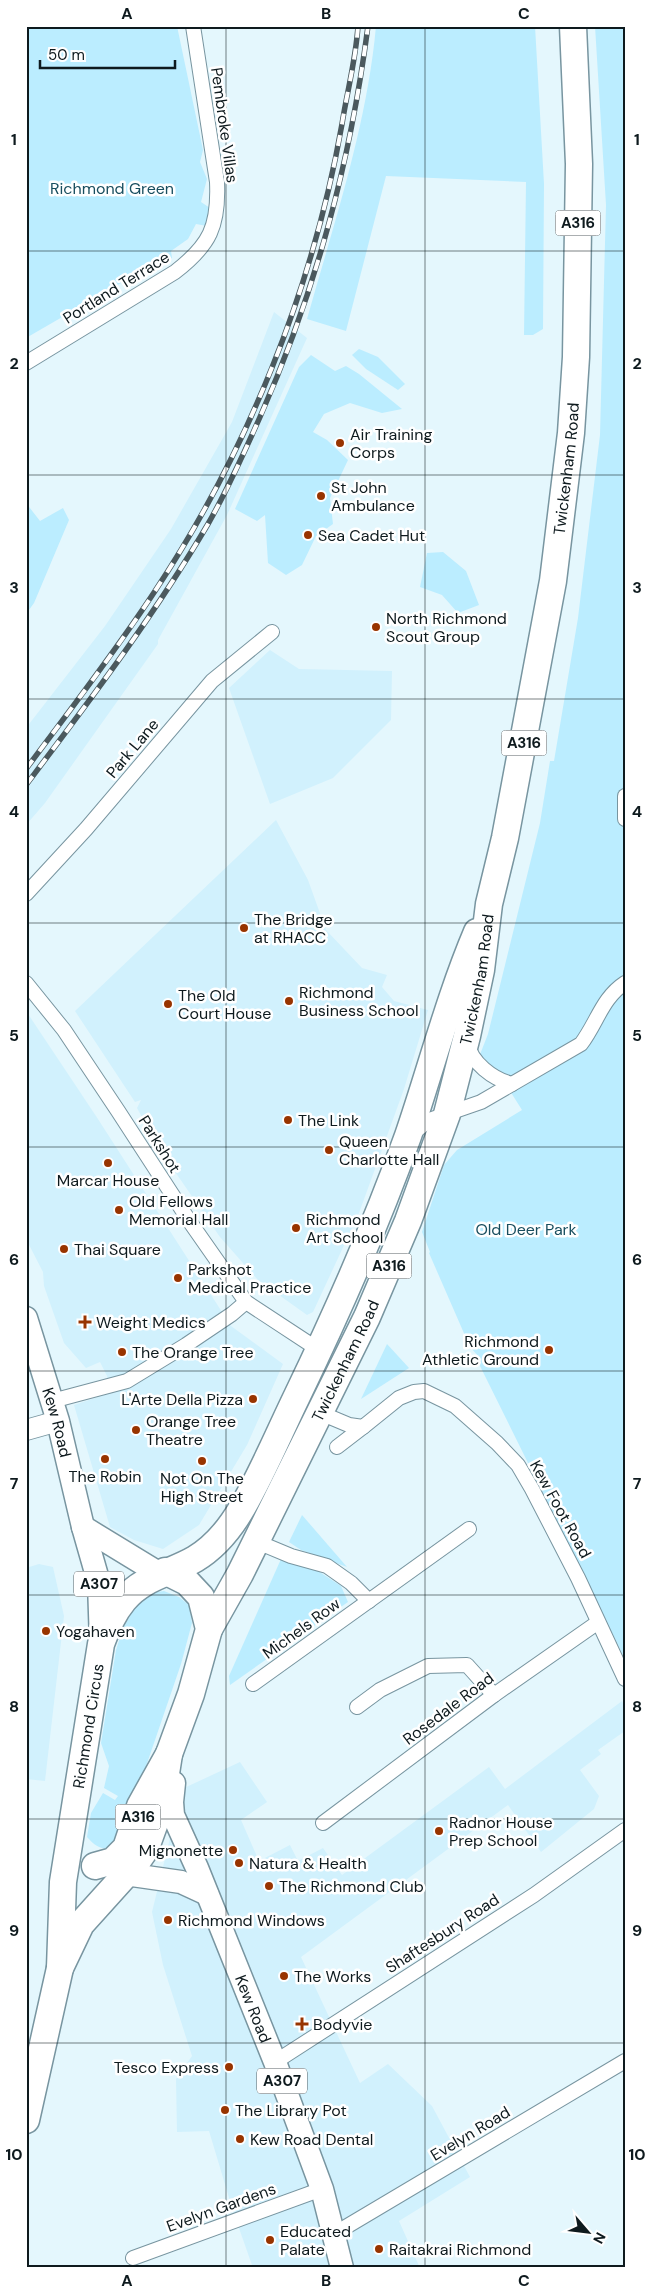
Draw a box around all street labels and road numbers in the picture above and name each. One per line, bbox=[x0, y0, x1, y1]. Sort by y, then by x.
street label: Pembroke Villas bbox=[206, 66, 243, 184]
road number: A316 bbox=[556, 210, 600, 236]
street label: Portland Terrace bbox=[59, 246, 173, 329]
street label: Twickenham Road bbox=[549, 402, 584, 536]
street label: Park Lane bbox=[101, 714, 163, 782]
road number: A316 bbox=[502, 730, 546, 756]
street label: Twickenham Road bbox=[455, 913, 499, 1047]
street label: Parkshot bbox=[134, 1112, 185, 1177]
road number: A316 bbox=[366, 1254, 412, 1278]
street label: Twickenham Road bbox=[307, 1297, 384, 1425]
street label: Kew Road bbox=[37, 1385, 76, 1459]
street label: Kew Foot Road bbox=[525, 1457, 596, 1562]
road number: A307 bbox=[74, 1572, 124, 1596]
street label: Michels Row bbox=[258, 1593, 344, 1664]
street label: Richmond Circus bbox=[68, 1662, 109, 1790]
street label: Rosedale Road bbox=[399, 1667, 498, 1749]
road number: A316 bbox=[116, 1804, 160, 1830]
street label: Shaftesbury Road bbox=[381, 1889, 503, 1978]
street label: Kew Road bbox=[230, 1972, 276, 2046]
road number: A307 bbox=[257, 2068, 307, 2094]
street label: Evelyn Road bbox=[427, 2101, 514, 2165]
street label: Evelyn Gardens bbox=[164, 2178, 279, 2237]

